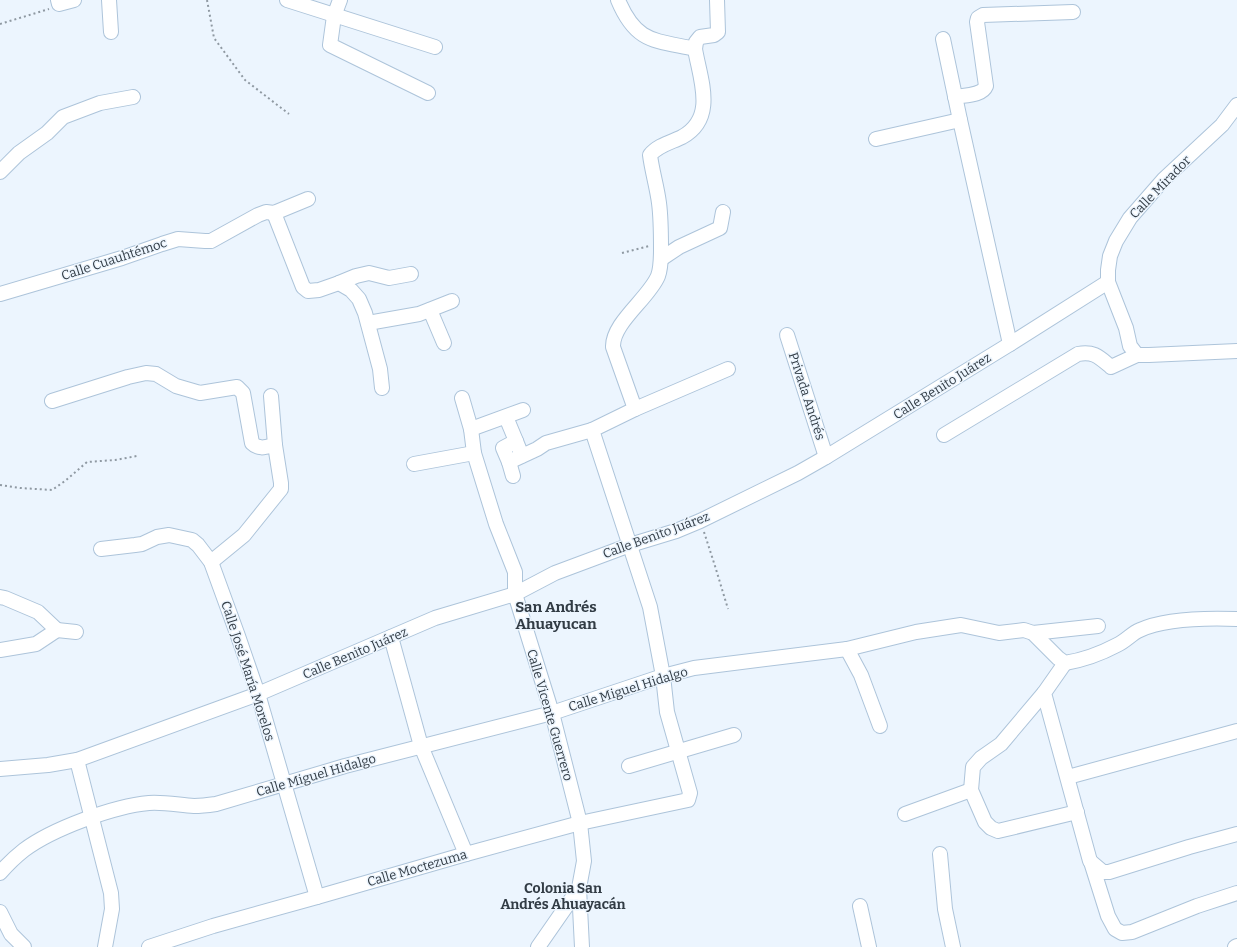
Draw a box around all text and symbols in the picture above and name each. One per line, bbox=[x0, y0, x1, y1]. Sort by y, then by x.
street label: Calle Mirador bbox=[1126, 152, 1194, 221]
street label: Calle Cuauhtémoc bbox=[59, 235, 169, 283]
street label: Privada Andrés bbox=[786, 350, 828, 442]
street label: Calle Benito Juárez bbox=[890, 350, 994, 422]
street label: Calle Benito Juárez bbox=[601, 509, 711, 561]
district label: San Andrés Ahuayucan bbox=[515, 598, 597, 633]
street label: Calle José María Morelos bbox=[218, 599, 278, 743]
street label: Calle Benito Juárez bbox=[300, 624, 410, 682]
street label: Calle Vicente Guerrero bbox=[524, 647, 576, 783]
street label: Calle Miguel Hidalgo bbox=[567, 664, 689, 714]
street label: Calle Miguel Hidalgo bbox=[254, 751, 378, 799]
street label: Calle Moctezuma bbox=[365, 847, 469, 889]
district label: Colonia San Andrés Ahuayacán bbox=[500, 880, 626, 913]

